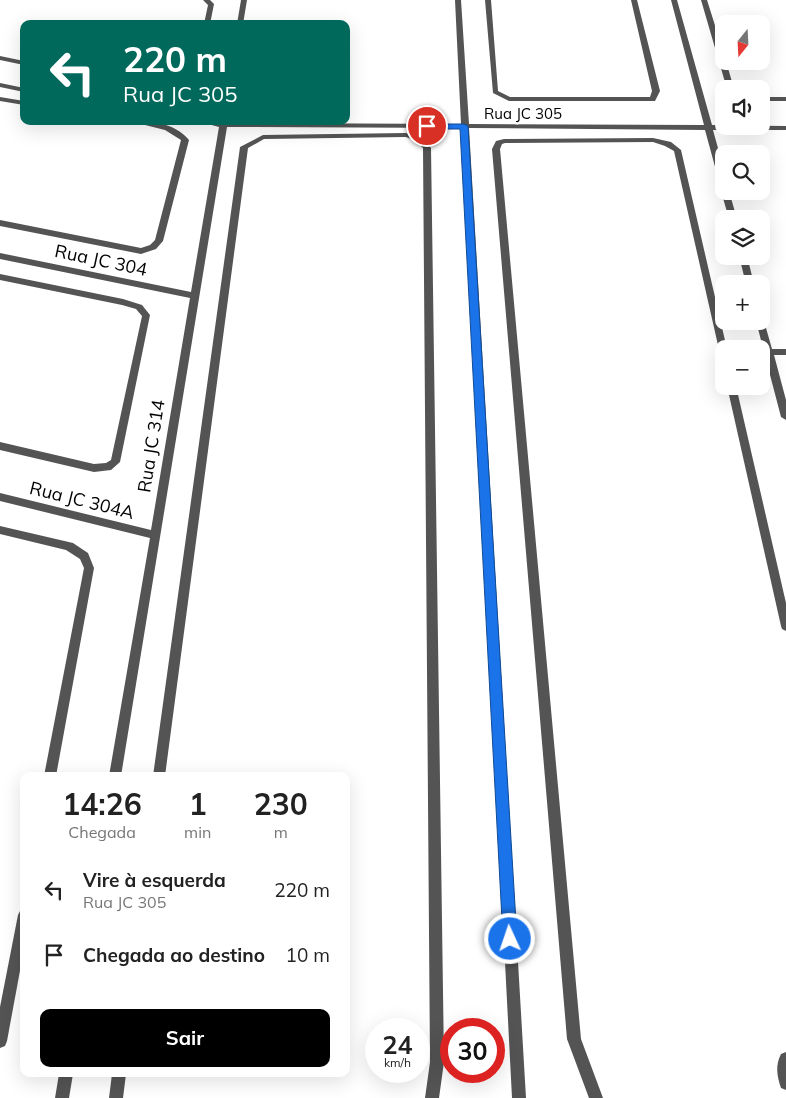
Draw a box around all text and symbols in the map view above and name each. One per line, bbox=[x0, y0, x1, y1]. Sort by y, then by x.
north arrow bbox=[715, 15, 770, 70]
map controls bbox=[715, 15, 770, 395]
text: 220 m bbox=[123, 37, 227, 81]
icon: left bbox=[40, 40, 105, 105]
text: Rua JC 305 bbox=[123, 80, 238, 108]
button: sound bbox=[715, 80, 770, 135]
street label: Rua JC 305 bbox=[484, 104, 562, 123]
pin bbox=[406, 105, 448, 147]
icon: arrive bbox=[413, 112, 441, 140]
button: search bbox=[715, 145, 770, 200]
button: layers bbox=[715, 210, 770, 265]
street label: Rua JC 304 bbox=[53, 239, 149, 281]
button: + bbox=[715, 275, 770, 330]
button: − bbox=[715, 340, 770, 395]
street label: Rua JC 314 bbox=[132, 398, 170, 494]
street label: Rua JC 304A bbox=[27, 476, 137, 524]
text: 14:26 bbox=[62, 785, 142, 823]
text: 1 bbox=[189, 785, 207, 823]
text: 230 bbox=[254, 785, 308, 823]
text: Chegada bbox=[68, 822, 136, 842]
text: min bbox=[184, 822, 211, 842]
text: m bbox=[274, 822, 288, 842]
text: Vire à esquerda bbox=[83, 868, 226, 892]
icon: left bbox=[40, 876, 68, 904]
text: 220 m bbox=[274, 878, 330, 902]
text: Rua JC 305 bbox=[83, 892, 166, 912]
position arrow bbox=[483, 912, 535, 964]
icon: arrive bbox=[40, 941, 68, 969]
text: Chegada ao destino bbox=[83, 943, 265, 967]
text: 10 m bbox=[286, 943, 330, 967]
button: Sair bbox=[40, 1009, 330, 1067]
speed limit sign: 30 bbox=[440, 1018, 505, 1083]
text: 24 bbox=[382, 1029, 413, 1060]
text: km/h bbox=[384, 1055, 411, 1070]

